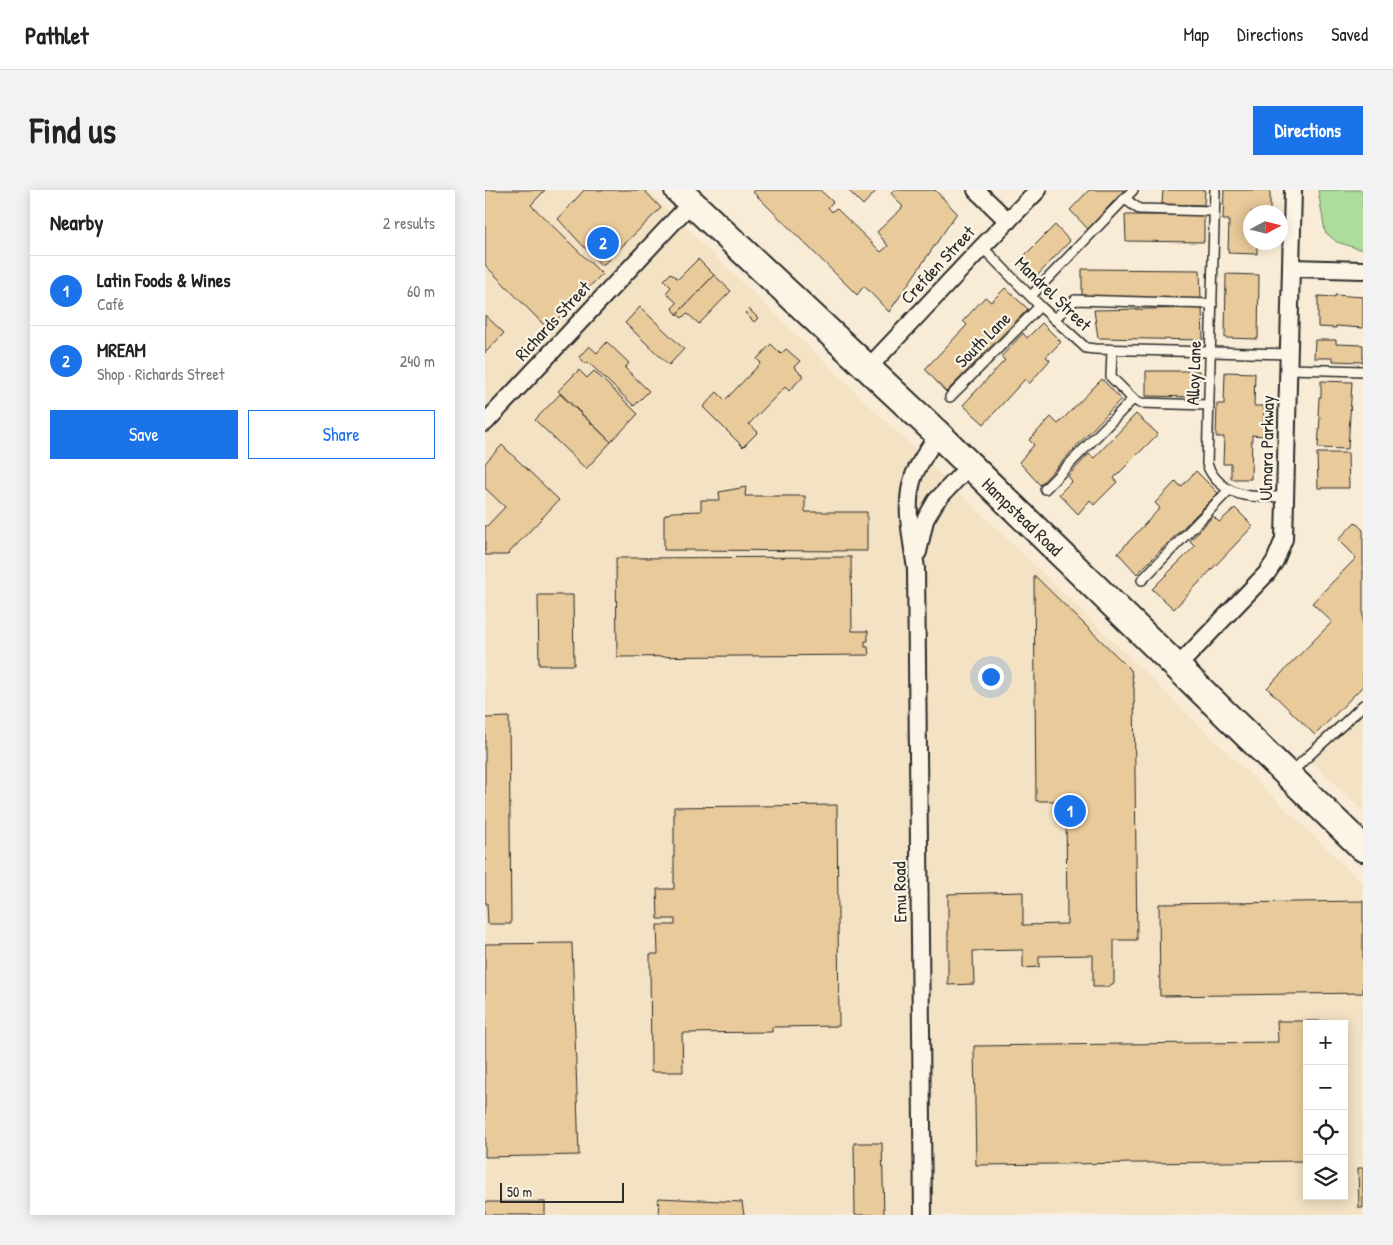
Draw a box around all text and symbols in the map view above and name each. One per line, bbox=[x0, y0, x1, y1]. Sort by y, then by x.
text: Pathlet bbox=[25, 19, 88, 51]
text: Map bbox=[1184, 22, 1209, 47]
text: Directions bbox=[1237, 22, 1303, 47]
text: Saved bbox=[1331, 22, 1368, 47]
button: Directions bbox=[1253, 106, 1363, 155]
text: Find us bbox=[30, 107, 116, 154]
north arrow bbox=[1243, 205, 1288, 250]
text: Nearby bbox=[50, 208, 103, 237]
text: 2 results bbox=[383, 212, 435, 234]
street label: Crefden Street bbox=[895, 219, 981, 309]
pin: 2 bbox=[587, 224, 619, 262]
street label: Mandrel Street bbox=[1009, 251, 1098, 337]
text: Latin Foods & Wines bbox=[97, 267, 231, 293]
street label: Richards Street bbox=[509, 275, 597, 366]
text: 1 bbox=[63, 280, 69, 302]
text: 60 m bbox=[407, 280, 435, 302]
text: Café bbox=[97, 293, 124, 315]
street label: South Lane bbox=[949, 306, 1016, 373]
text: MREAM bbox=[97, 337, 146, 363]
street label: Alloy Lane bbox=[1180, 340, 1207, 406]
text: 2 bbox=[62, 350, 70, 372]
text: 240 m bbox=[400, 350, 435, 372]
text: Shop · Richards Street bbox=[97, 363, 224, 385]
street label: Ulmara Parkway bbox=[1253, 395, 1280, 501]
button: Save bbox=[50, 410, 238, 459]
button: Share bbox=[248, 410, 435, 459]
street label: Hampstead Road bbox=[976, 472, 1068, 562]
your location bbox=[978, 664, 1004, 690]
pin: 1 bbox=[1054, 792, 1086, 830]
street label: Emu Road bbox=[886, 861, 913, 923]
map controls bbox=[1303, 1020, 1348, 1200]
button: + bbox=[1303, 1020, 1348, 1065]
button: − bbox=[1303, 1065, 1348, 1110]
button: locate bbox=[1303, 1110, 1348, 1155]
button: layers bbox=[1303, 1155, 1348, 1200]
scale bar bbox=[500, 1180, 624, 1203]
text: 50 m bbox=[507, 1182, 532, 1201]

